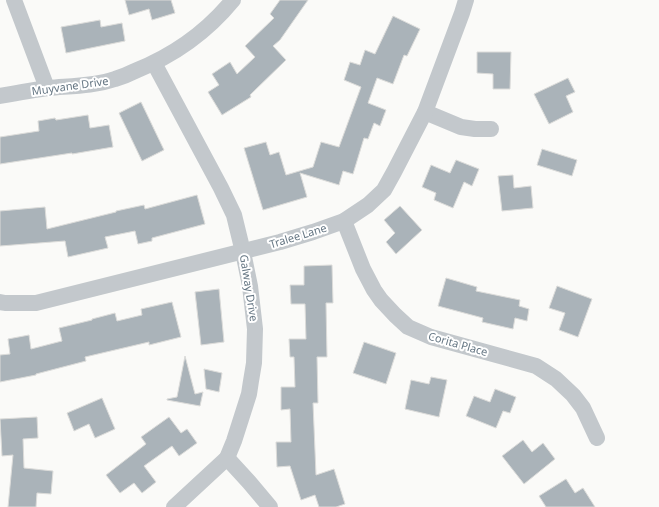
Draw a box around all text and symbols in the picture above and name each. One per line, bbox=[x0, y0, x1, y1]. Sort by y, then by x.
street label: Muyvane Drive bbox=[31, 73, 109, 98]
street label: Tralee Lane bbox=[267, 220, 328, 251]
street label: Galway Drive bbox=[237, 253, 262, 322]
street label: Corita Place bbox=[427, 328, 490, 359]

